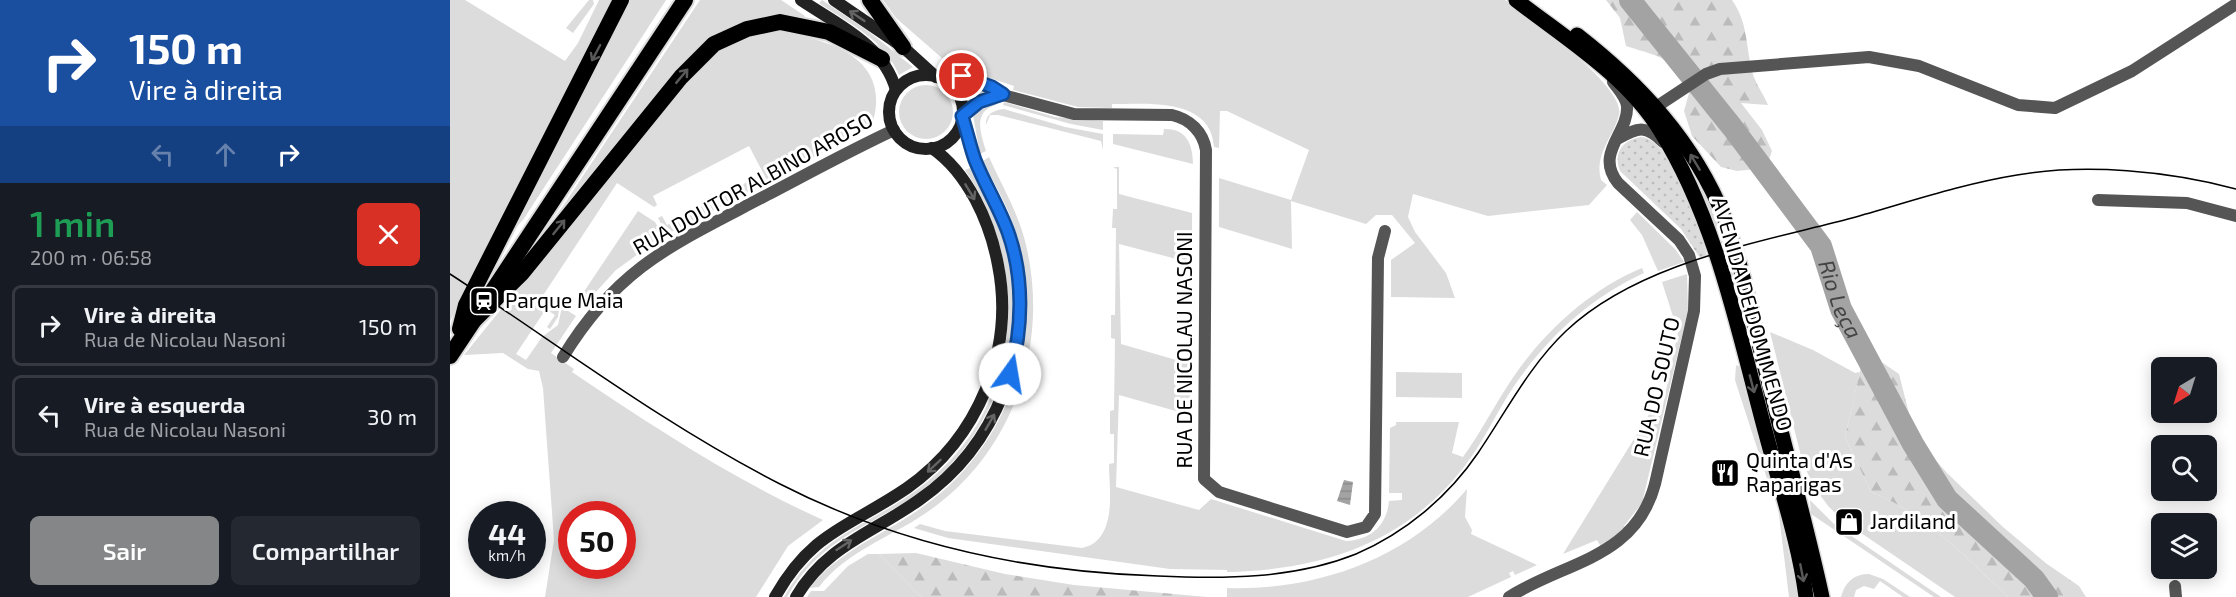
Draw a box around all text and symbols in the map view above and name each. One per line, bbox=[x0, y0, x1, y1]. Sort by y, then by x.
one-way arrow bbox=[849, 9, 866, 22]
text: 150 m bbox=[129, 22, 243, 72]
icon: right bbox=[30, 24, 108, 102]
one-way arrow bbox=[590, 43, 601, 61]
pin bbox=[936, 50, 987, 101]
icon: arrive bbox=[945, 59, 978, 92]
one-way arrow bbox=[675, 69, 689, 84]
text: Vire à direita bbox=[129, 73, 283, 105]
street label: RUA DOUTOR ALBINO AROSO bbox=[628, 106, 877, 259]
icon: left bbox=[146, 138, 179, 171]
icon: ahead bbox=[209, 138, 242, 171]
icon: right bbox=[272, 138, 305, 171]
one-way arrow bbox=[1689, 154, 1701, 171]
one-way arrow bbox=[964, 183, 976, 200]
street label: AVENIDA DE DOM MENDO bbox=[1708, 193, 1799, 434]
text: 1 min bbox=[30, 201, 115, 244]
button: close bbox=[357, 203, 420, 266]
one-way arrow bbox=[553, 219, 566, 235]
street label: RUA DE NICOLAU NASONI bbox=[1171, 231, 1196, 469]
text: 200 m · 06:58 bbox=[30, 245, 152, 269]
water label: Rio Leça bbox=[1814, 256, 1868, 343]
station icon: Parque Maia bbox=[468, 285, 500, 317]
place label: Parque Maia bbox=[505, 287, 624, 312]
text: Vire à direita bbox=[84, 301, 216, 327]
icon: right bbox=[33, 309, 66, 342]
text: 150 m bbox=[359, 313, 417, 339]
street label: RUA DO SOUTO bbox=[1627, 314, 1684, 459]
text: Rua de Nicolau Nasoni bbox=[84, 327, 286, 351]
position arrow bbox=[978, 342, 1042, 406]
north arrow bbox=[2151, 357, 2217, 423]
map controls bbox=[2151, 357, 2217, 579]
one-way arrow bbox=[1747, 374, 1759, 393]
text: Vire à esquerda bbox=[84, 391, 245, 417]
icon: left bbox=[33, 399, 66, 432]
text: 30 m bbox=[367, 403, 417, 429]
one-way arrow bbox=[984, 414, 996, 431]
text: Rua de Nicolau Nasoni bbox=[84, 417, 286, 441]
button: search bbox=[2151, 435, 2217, 501]
place label: Quinta d'As Raparigas bbox=[1746, 447, 1853, 496]
restaurant icon: Quinta d'As Raparigas bbox=[1709, 457, 1741, 489]
one-way arrow bbox=[926, 459, 941, 474]
speed limit sign: 50 bbox=[558, 501, 636, 579]
shop icon: Jardiland bbox=[1833, 506, 1865, 538]
place label: Jardiland bbox=[1870, 508, 1956, 533]
button: layers bbox=[2151, 513, 2217, 579]
text: 44 bbox=[488, 515, 526, 551]
button: Sair bbox=[30, 516, 219, 585]
button: Compartilhar bbox=[231, 516, 420, 585]
one-way arrow bbox=[835, 539, 852, 552]
text: km/h bbox=[488, 546, 526, 564]
one-way arrow bbox=[1797, 562, 1808, 582]

